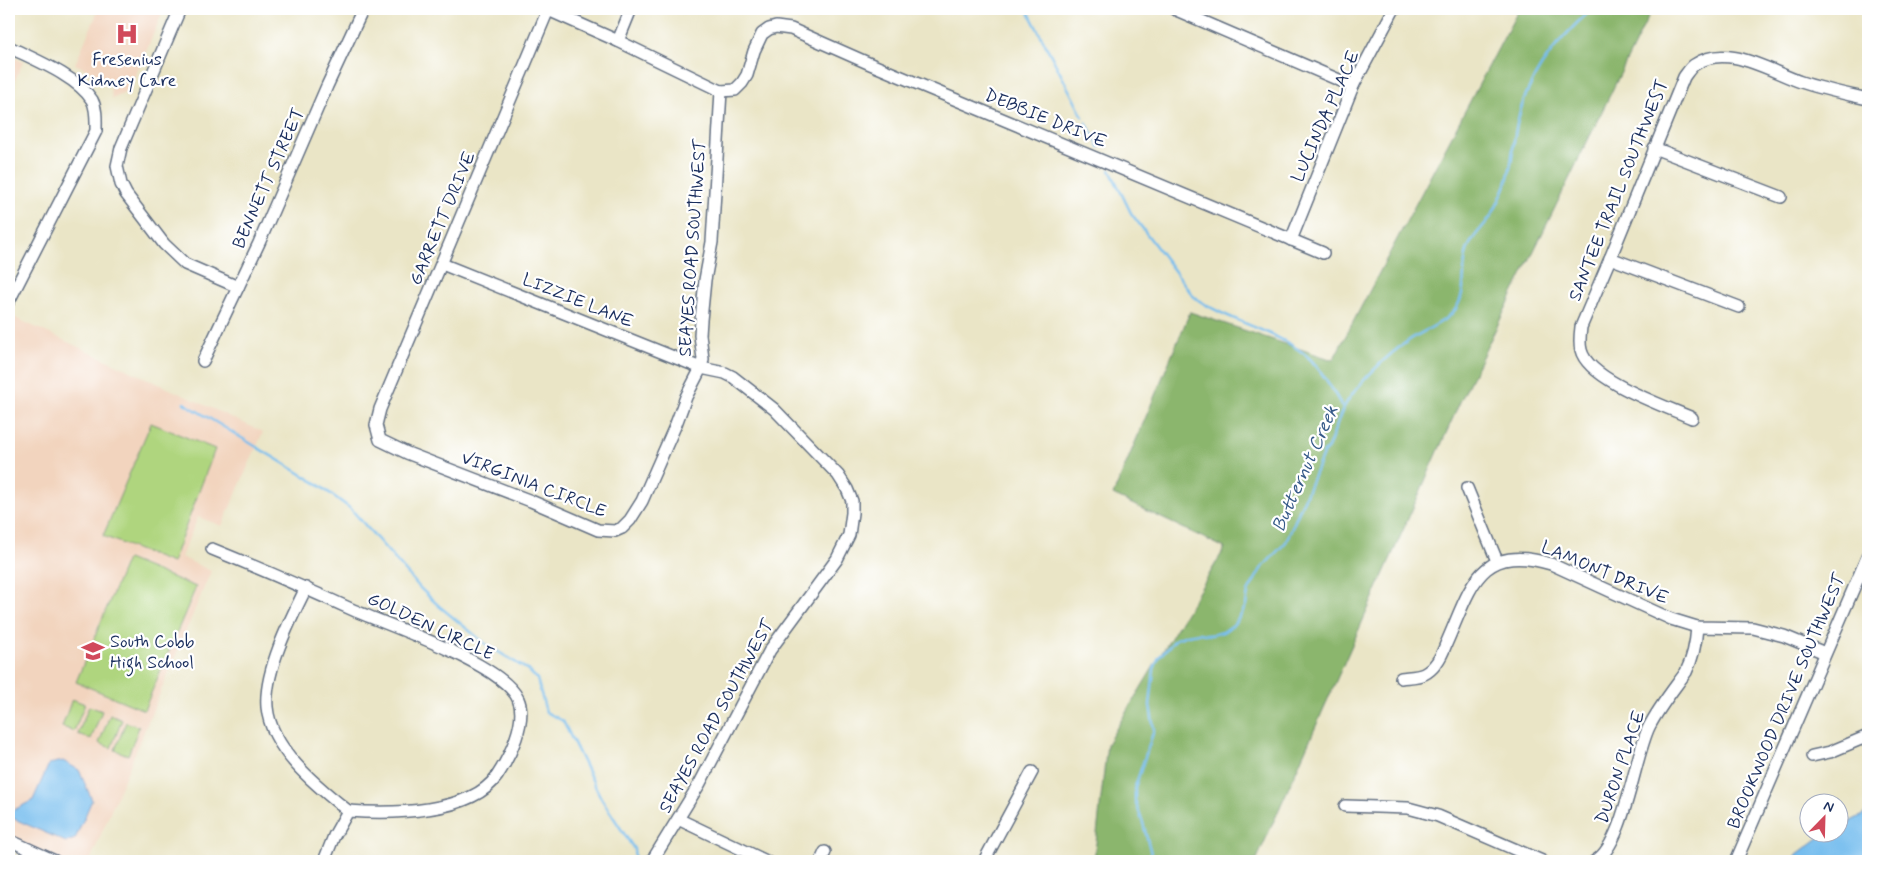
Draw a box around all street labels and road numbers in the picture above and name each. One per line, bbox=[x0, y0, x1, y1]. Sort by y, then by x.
street label: LUCINDA PLACE bbox=[1286, 46, 1366, 186]
street label: SANTEE TRAIL SOUTHWEST bbox=[1563, 76, 1675, 305]
street label: DEBBIE DRIVE bbox=[981, 83, 1111, 154]
street label: BENNETT STREET bbox=[227, 104, 311, 253]
street label: SEAYES ROAD SOUTHWEST bbox=[673, 138, 713, 358]
street label: GARRETT DRIVE bbox=[404, 148, 482, 289]
street label: LIZZIE LANE bbox=[519, 268, 637, 334]
street label: VIRGINIA CIRCLE bbox=[457, 446, 610, 524]
street label: LAMONT DRIVE bbox=[1537, 535, 1672, 611]
street label: BROOKWOOD DRIVE SOUTHWEST bbox=[1722, 569, 1852, 833]
street label: GOLDEN CIRCLE bbox=[363, 587, 498, 667]
street label: SEAYES ROAD SOUTHWEST bbox=[654, 615, 781, 818]
street label: DURON PLACE bbox=[1590, 707, 1652, 827]

